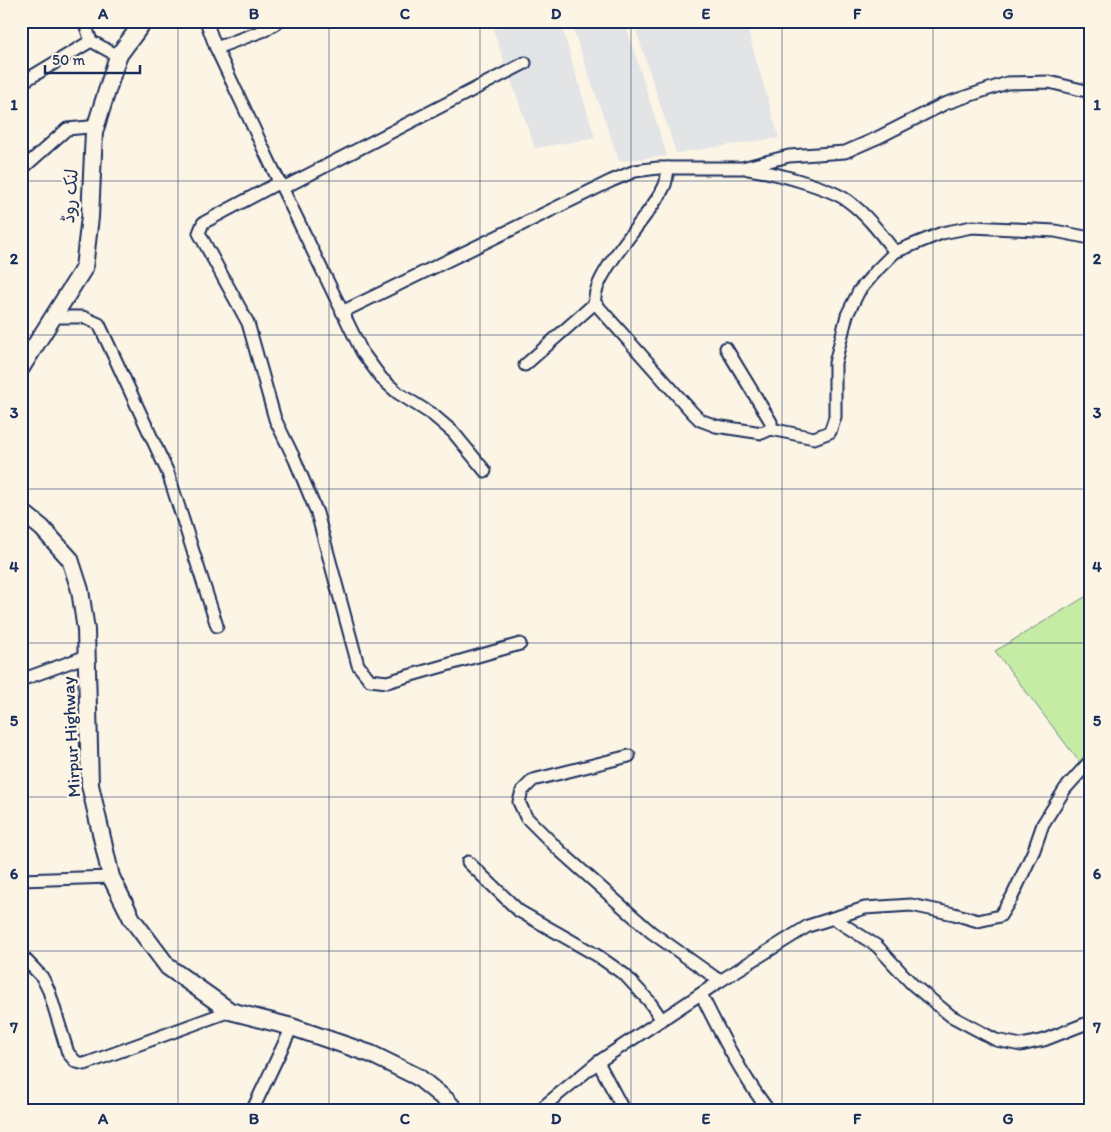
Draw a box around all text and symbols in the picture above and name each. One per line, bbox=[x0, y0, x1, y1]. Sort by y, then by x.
text: A bbox=[97, 4, 109, 23]
text: B bbox=[249, 4, 260, 23]
text: C bbox=[400, 4, 411, 23]
text: D bbox=[551, 4, 562, 23]
text: E bbox=[702, 4, 711, 23]
text: F bbox=[853, 4, 862, 23]
text: G bbox=[1002, 4, 1014, 23]
scale bar bbox=[45, 42, 140, 74]
text: 50 m bbox=[52, 51, 85, 69]
text: 1 bbox=[10, 95, 18, 114]
text: 1 bbox=[1093, 95, 1101, 114]
street label: لنک روڈ bbox=[57, 168, 83, 224]
text: 2 bbox=[10, 249, 19, 268]
text: 2 bbox=[1093, 249, 1102, 268]
text: 3 bbox=[10, 403, 19, 422]
text: 3 bbox=[1093, 403, 1102, 422]
text: 4 bbox=[9, 557, 19, 576]
text: 4 bbox=[1092, 557, 1102, 576]
street label: Mirpur Highway bbox=[57, 675, 85, 798]
text: 5 bbox=[10, 711, 19, 730]
text: 5 bbox=[1093, 711, 1102, 730]
text: 6 bbox=[10, 864, 19, 883]
text: 6 bbox=[1093, 864, 1102, 883]
text: 7 bbox=[9, 1018, 18, 1037]
text: 7 bbox=[1092, 1018, 1101, 1037]
text: A bbox=[97, 1109, 109, 1128]
text: B bbox=[249, 1109, 260, 1128]
text: C bbox=[400, 1109, 411, 1128]
text: D bbox=[551, 1109, 562, 1128]
text: E bbox=[702, 1109, 711, 1128]
text: F bbox=[853, 1109, 862, 1128]
text: G bbox=[1002, 1109, 1014, 1128]

